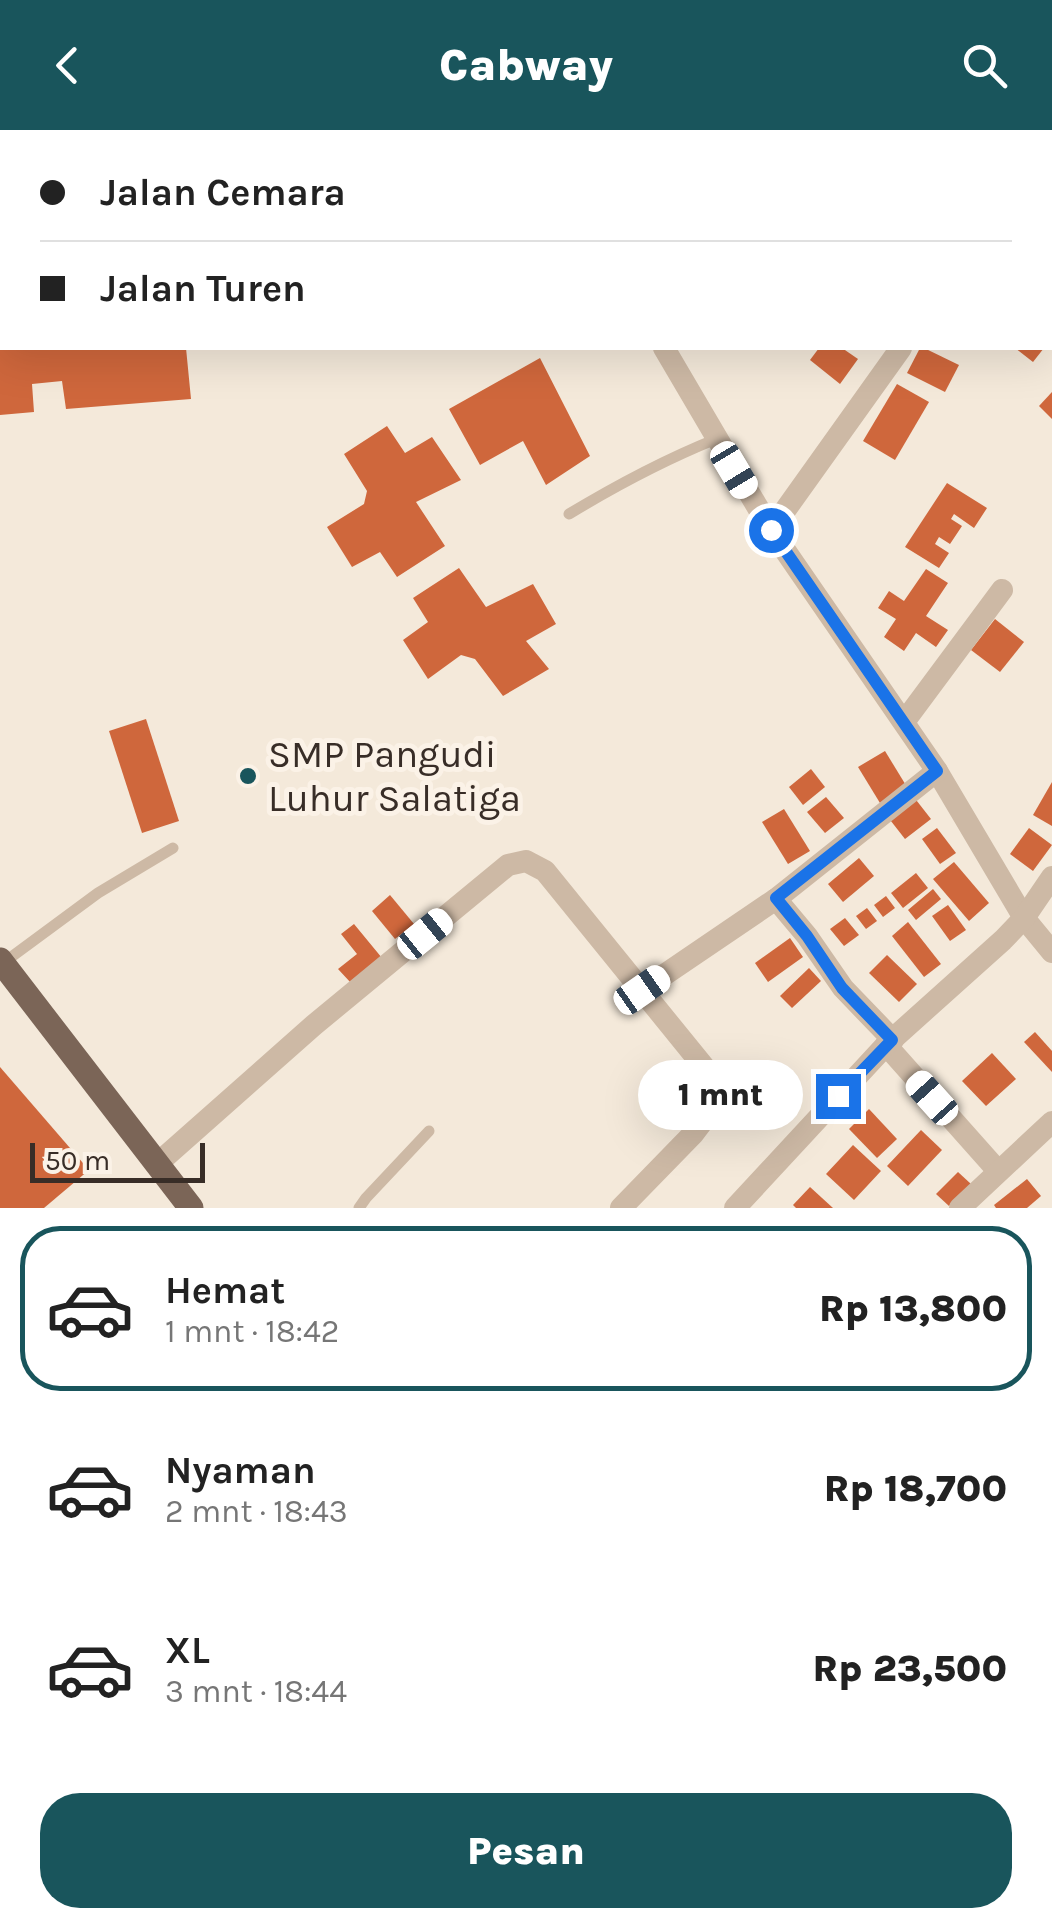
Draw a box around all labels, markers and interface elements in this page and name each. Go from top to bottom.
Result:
icon: back [40,38,95,93]
icon: search [957,38,1012,93]
text: Cabway [439,39,613,91]
text: Jalan Cemara [100,170,346,215]
text: Jalan Turen [100,266,306,311]
car [706,437,762,503]
route start [749,508,794,553]
place label: SMP Pangudi Luhur Salatiga [268,732,521,821]
marker: SMP Pangudi Luhur Salatiga [237,765,259,787]
car [392,903,458,965]
car [609,961,675,1019]
callout: 1 mnt [638,1061,803,1131]
car [901,1066,963,1130]
route end [816,1074,861,1119]
text: 1 mnt [678,1076,763,1113]
scale bar [30,1138,205,1182]
text: 50 m [45,1144,110,1177]
icon: car [45,1264,135,1354]
text: Hemat [165,1268,285,1313]
text: Rp 13,800 [819,1286,1007,1331]
text: 1 mnt · 18:42 [165,1313,339,1350]
icon: car [45,1444,135,1534]
text: Nyaman [165,1448,316,1493]
text: Rp 18,700 [824,1466,1007,1511]
text: 2 mnt · 18:43 [165,1493,348,1530]
icon: car [45,1624,135,1714]
text: XL [165,1628,210,1673]
text: Rp 23,500 [813,1646,1007,1691]
text: 3 mnt · 18:44 [165,1673,347,1710]
button: Pesan [40,1793,1012,1908]

